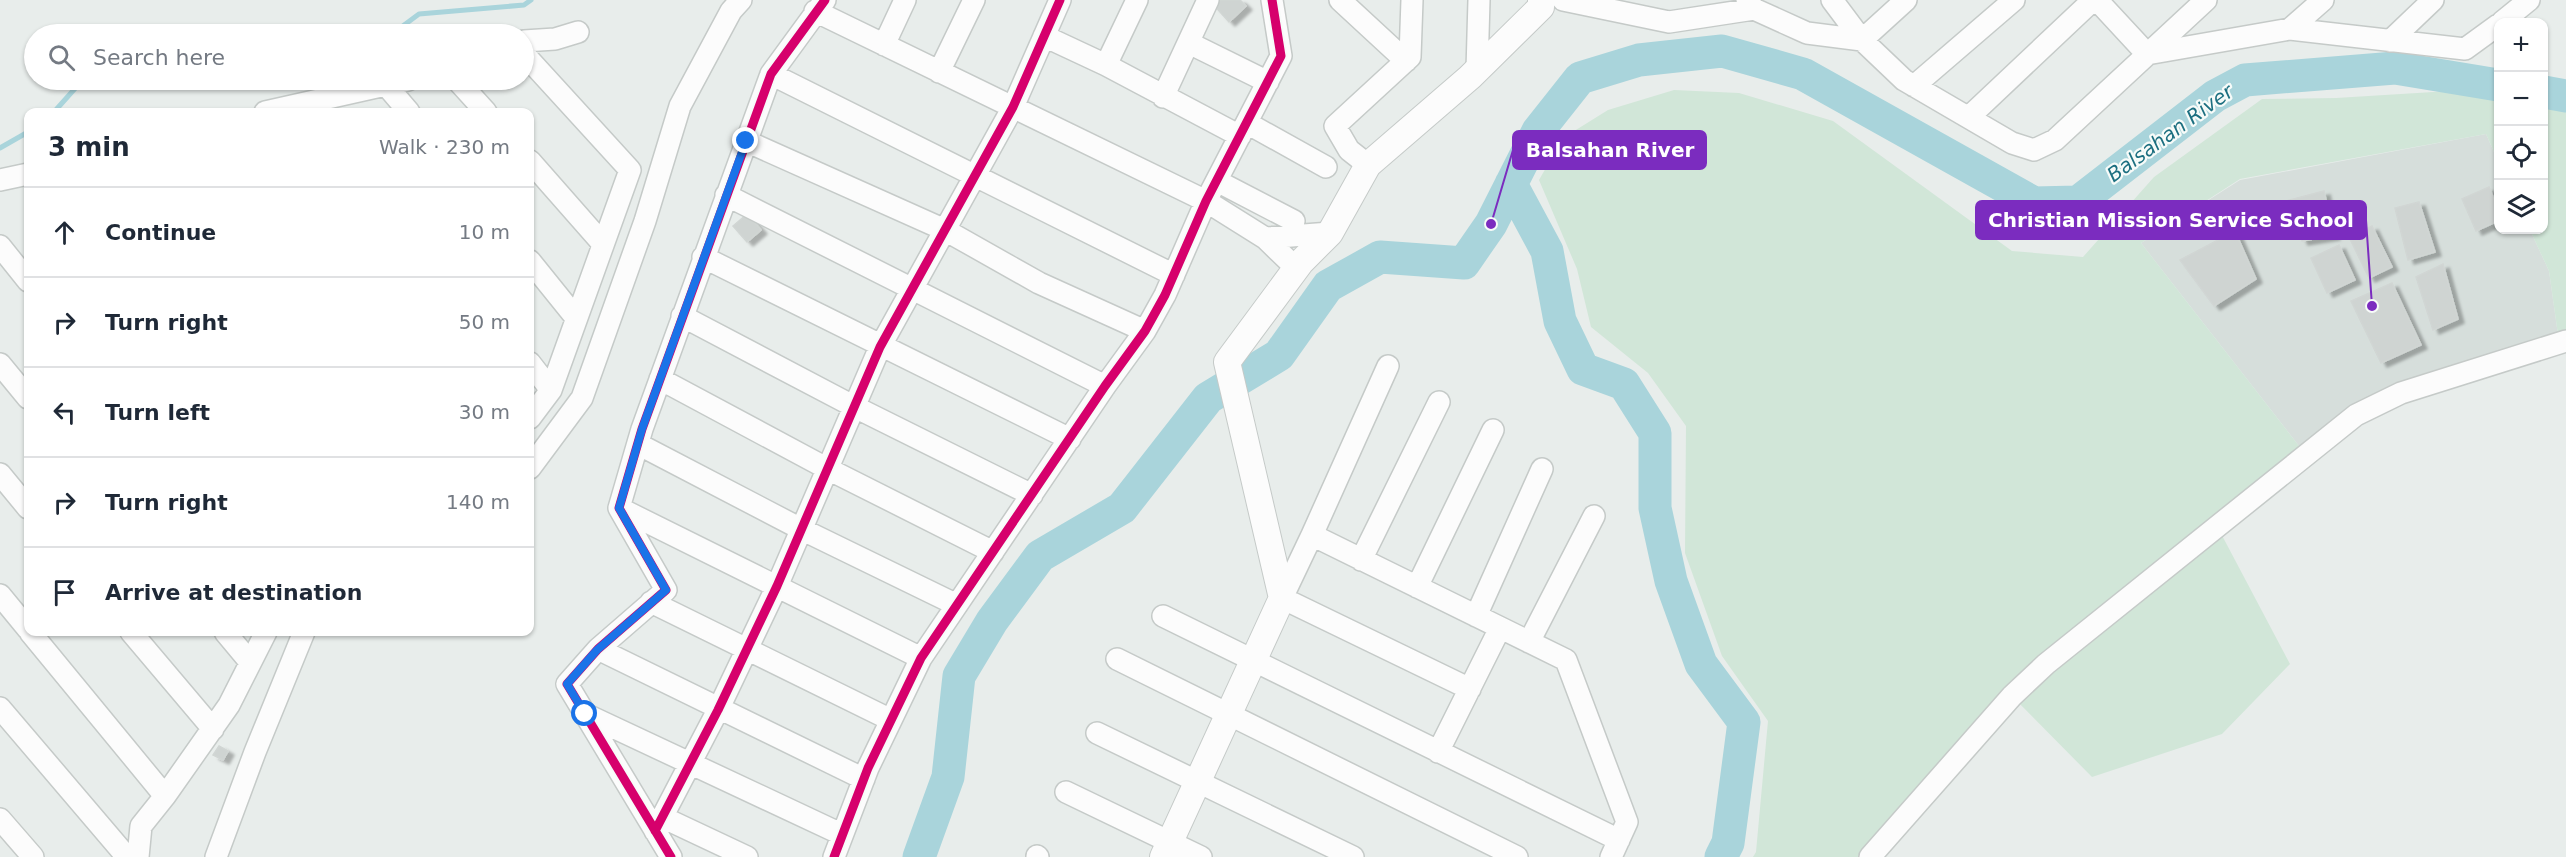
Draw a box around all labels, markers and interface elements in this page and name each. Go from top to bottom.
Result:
map controls [2494,18,2548,234]
button: + [2494,18,2548,72]
search box [24,24,534,90]
icon: search [45,41,78,74]
text: Search here [93,45,225,70]
button: − [2494,72,2548,126]
water label: Balsahan River [2102,78,2239,187]
button: locate [2494,126,2548,180]
route end [732,127,758,153]
callout: Balsahan River [1513,131,1706,169]
text: 3 min [48,132,130,162]
text: Walk · 230 m [379,135,510,159]
text: Balsahan River [1526,138,1694,162]
button: layers [2494,180,2548,234]
callout: Christian Mission Service School [1976,201,2366,239]
text: Christian Mission Service School [1988,208,2354,232]
icon: ahead [48,216,81,249]
text: Continue [105,220,216,245]
text: 10 m [459,220,510,244]
icon: right [48,306,81,339]
text: Turn right [105,310,228,335]
text: 50 m [459,310,510,334]
icon: left [48,396,81,429]
text: Turn left [105,400,210,425]
text: 30 m [459,400,510,424]
icon: right [48,486,81,519]
text: Turn right [105,490,228,515]
text: 140 m [446,490,510,514]
icon: arrive [48,576,81,609]
text: Arrive at destination [105,580,362,605]
route start [571,700,597,726]

